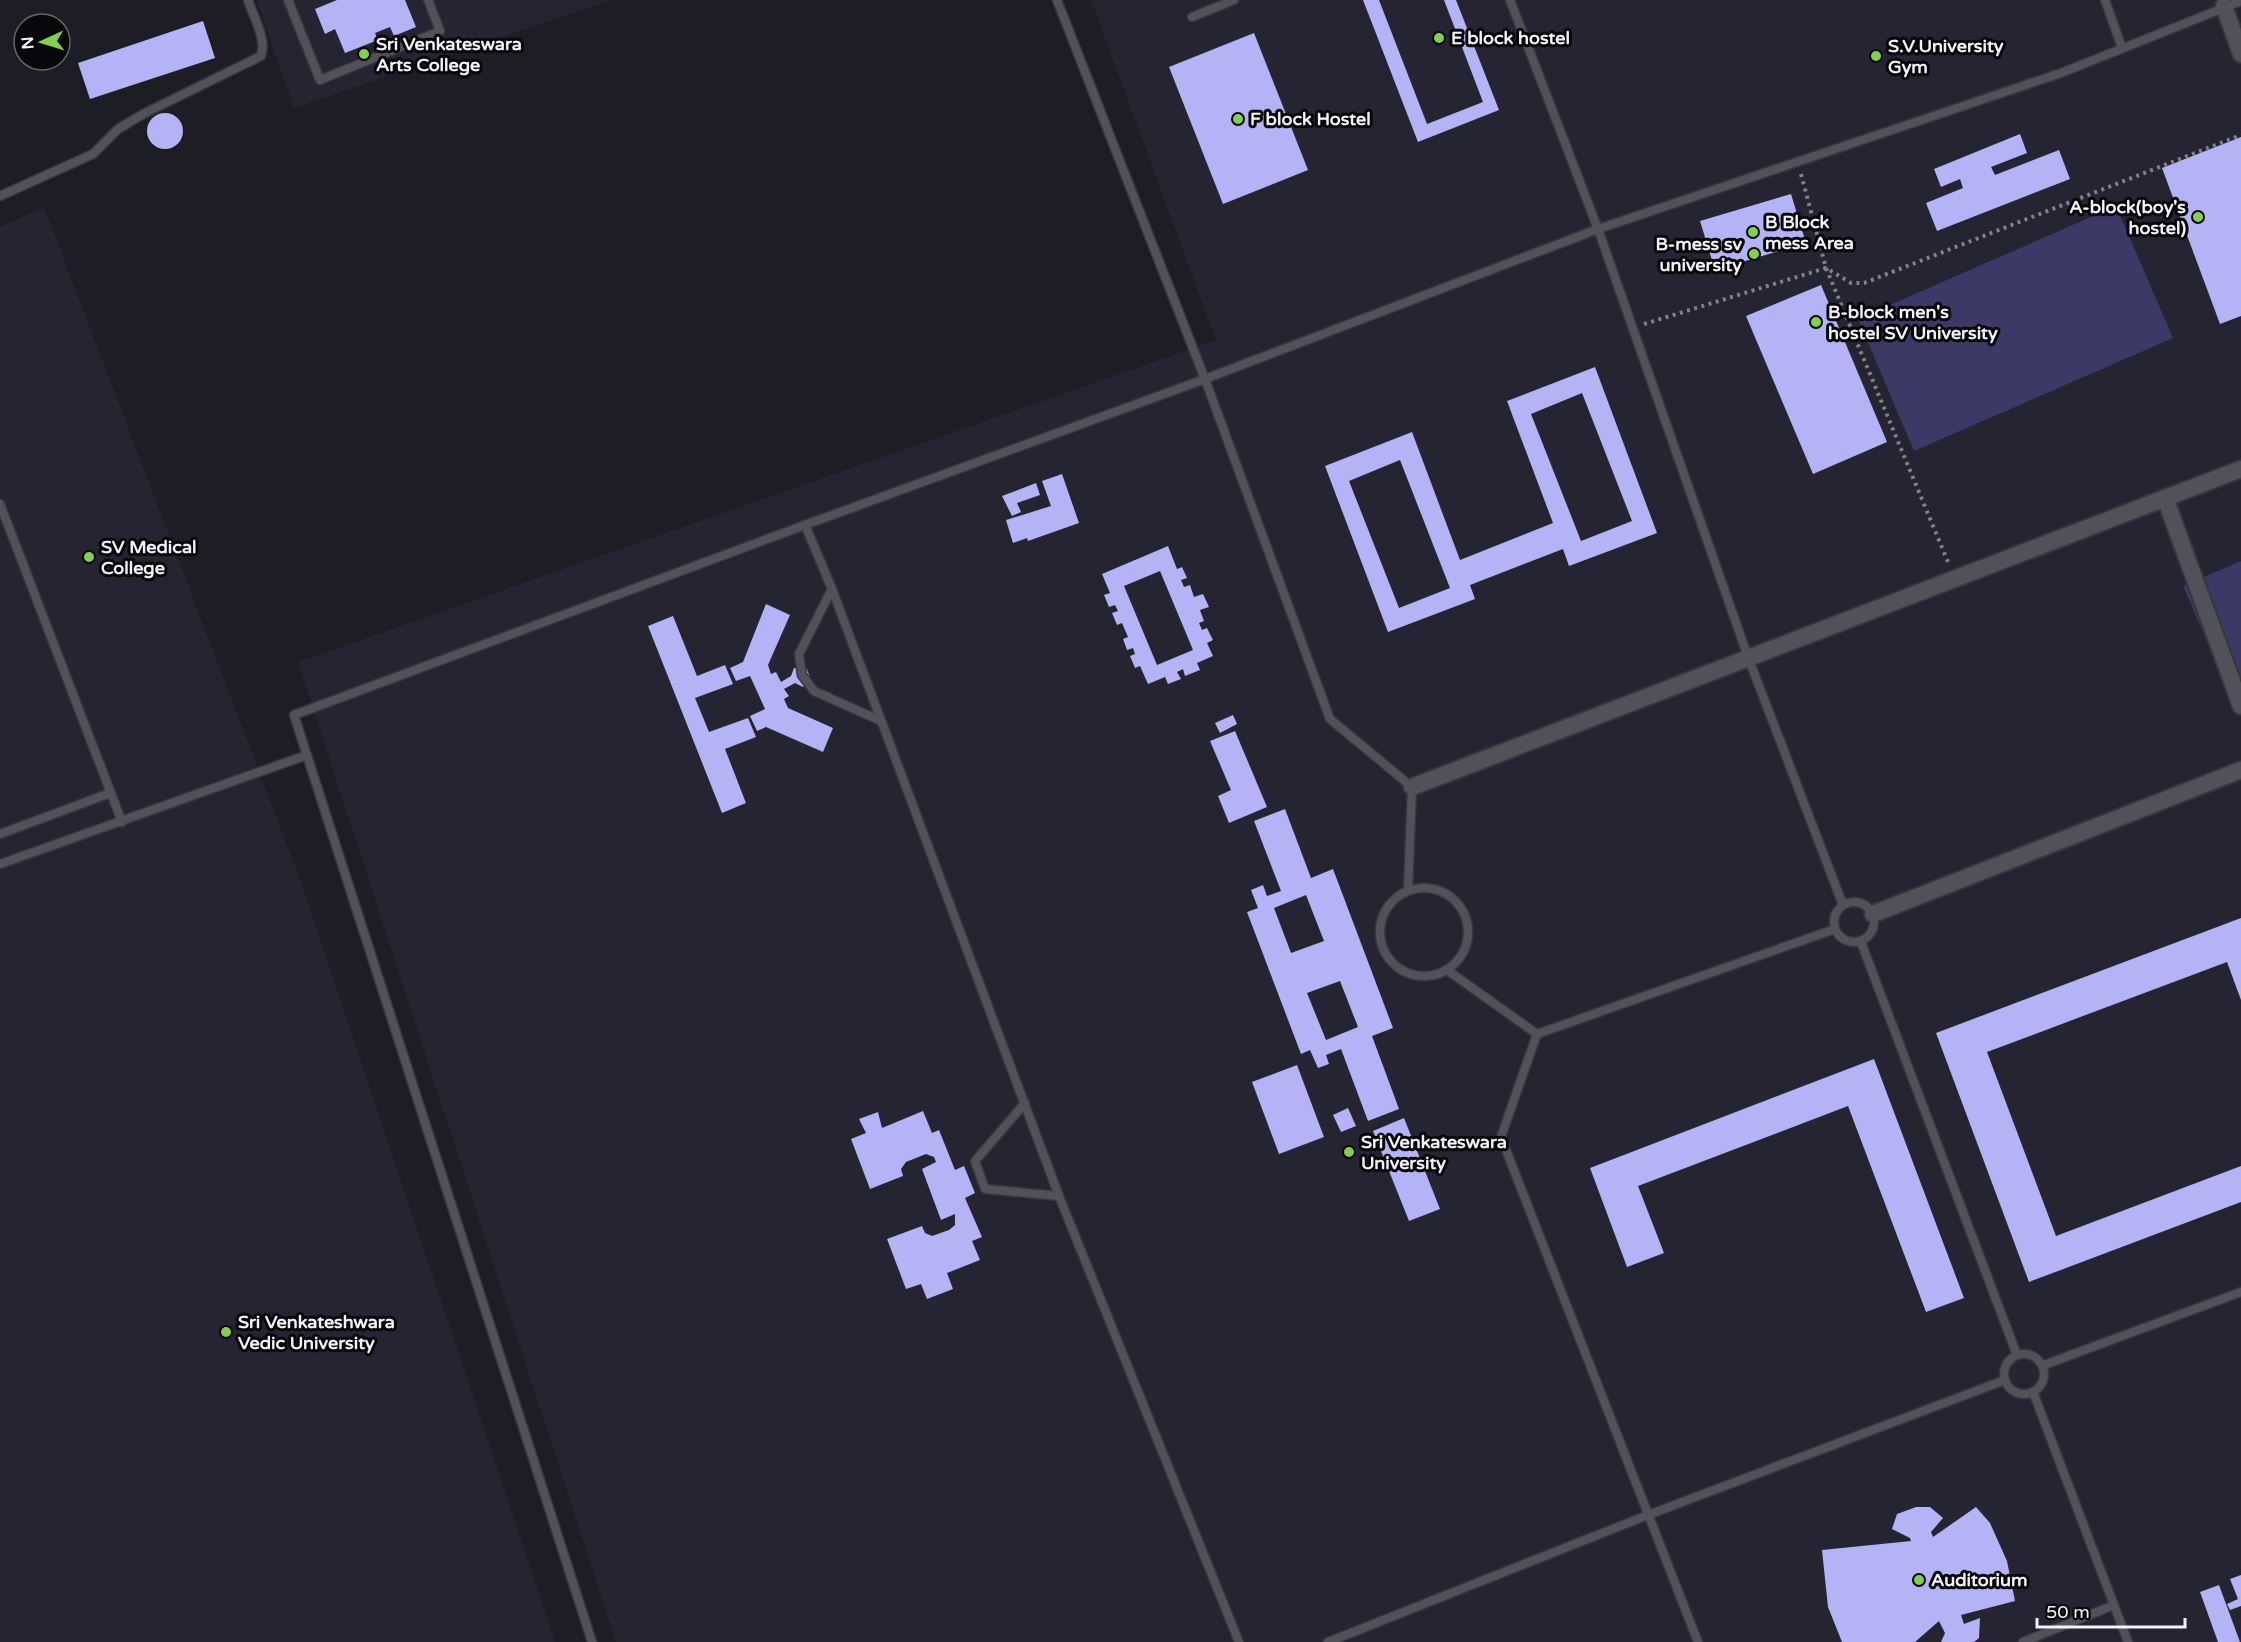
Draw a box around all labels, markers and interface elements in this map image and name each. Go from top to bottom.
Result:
north arrow [12,12,72,72]
place label: E block hostel [1451,27,1570,49]
marker: E block hostel [1432,31,1446,45]
place label: Sri Venkateswara Arts College [376,33,522,76]
place label: S.V.University Gym [1888,35,2004,78]
text: N [18,36,38,50]
marker: Sri Venkateswara Arts College [357,47,371,61]
marker: S.V.University Gym [1869,49,1883,63]
place label: F block Hostel [1250,108,1371,130]
marker: F block Hostel [1231,112,1245,126]
place label: A-block(boy's hostel) [2069,196,2186,239]
marker: A-block(boy's hostel) [2191,210,2205,224]
place label: B Block mess Area [1765,211,1854,254]
marker: B Block mess Area [1746,225,1760,239]
place label: B-mess sv university [1655,233,1742,276]
marker: B-mess sv university [1747,247,1761,261]
place label: B-block men's hostel SV University [1828,301,1998,344]
marker: B-block men's hostel SV University [1809,315,1823,329]
place label: SV Medical College [101,536,197,579]
marker: SV Medical College [82,550,96,564]
place label: Sri Venkateswara University [1361,1131,1507,1174]
marker: Sri Venkateswara University [1342,1145,1356,1159]
place label: Sri Venkateshwara Vedic University [238,1311,395,1354]
marker: Sri Venkateshwara Vedic University [219,1325,233,1339]
place label: Auditorium [1931,1569,2028,1591]
marker: Auditorium [1912,1573,1926,1587]
scale bar [2037,1591,2186,1629]
text: 50 m [2046,1601,2090,1623]

